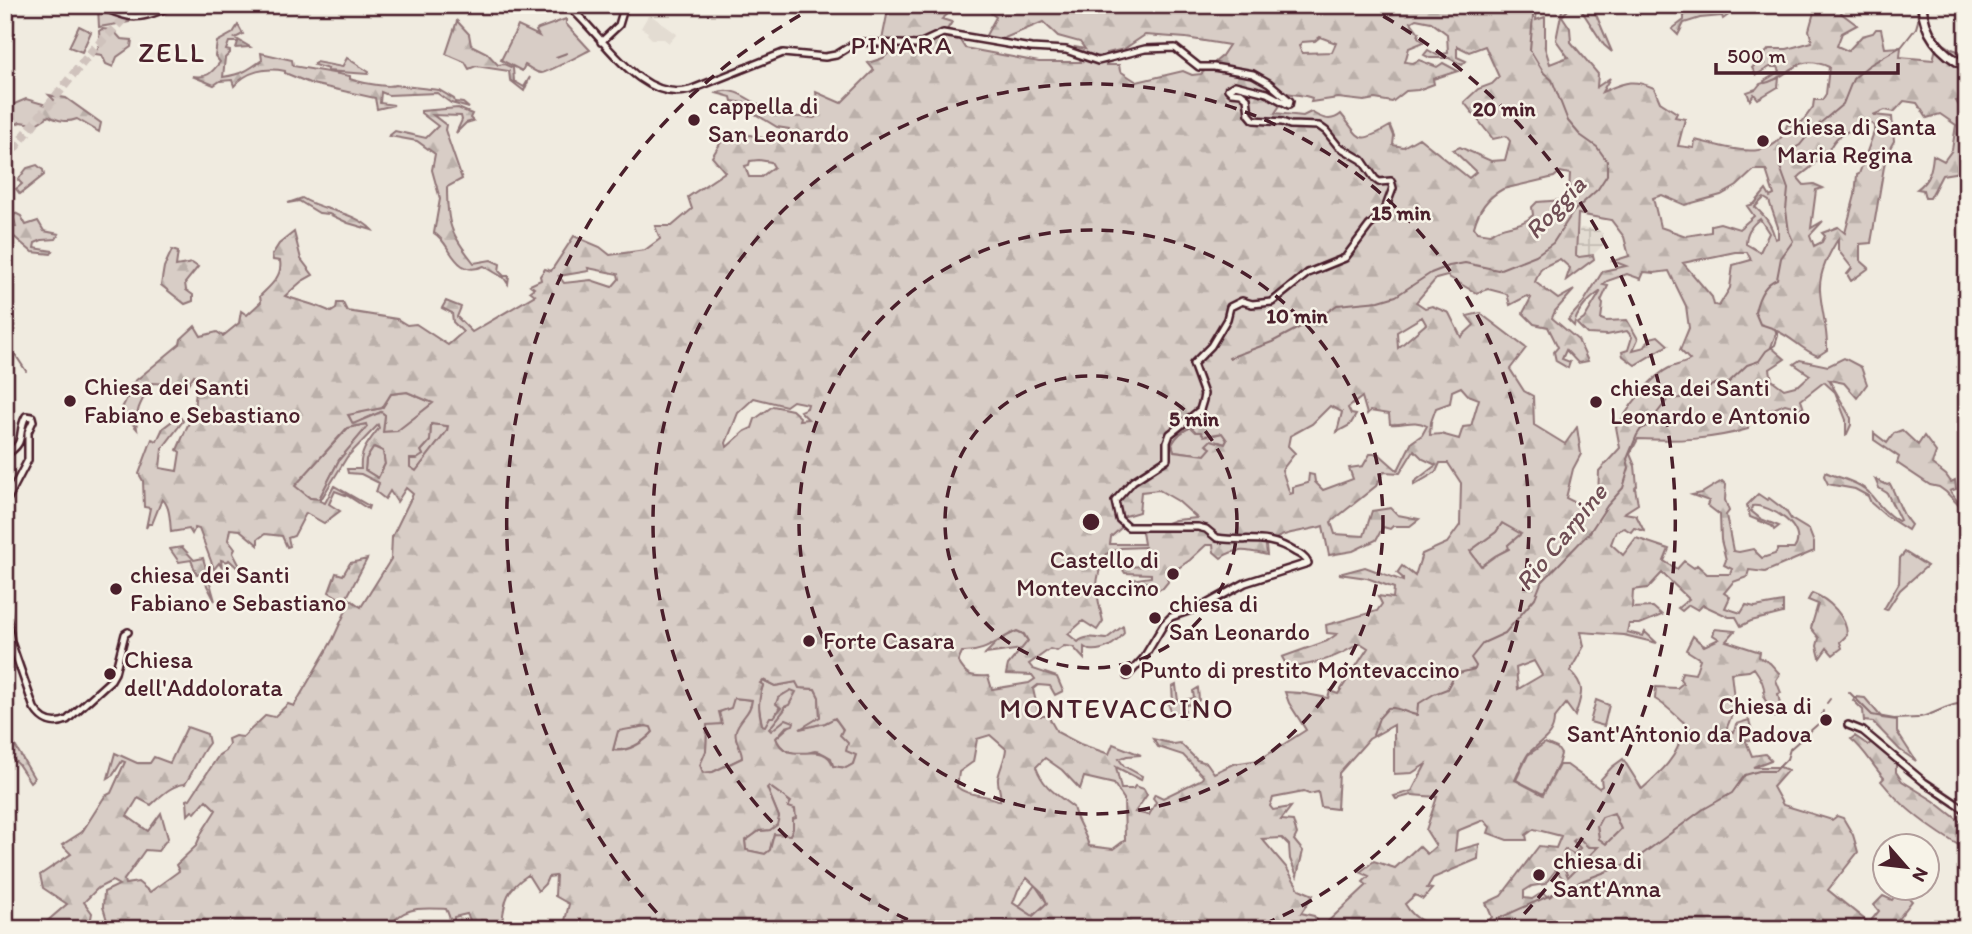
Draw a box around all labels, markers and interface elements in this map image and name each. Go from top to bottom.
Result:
district label: PINARA [850,29,954,61]
scale bar [1716,32,1898,76]
district label: ZELL [138,35,206,69]
text: 500 m [1727,43,1787,68]
place label: cappella di San Leonardo [708,91,849,148]
text: 20 min [1473,96,1536,121]
marker: cappella di San Leonardo [686,112,702,128]
place label: Chiesa di Santa Maria Regina [1777,112,1937,169]
marker: Chiesa di Santa Maria Regina [1755,133,1771,149]
water label: Roggia [1518,168,1593,246]
text: 15 min [1371,200,1432,225]
text: 10 min [1266,303,1329,328]
place label: Chiesa dei Santi Fabiano e Sebastiano [84,372,300,429]
place label: chiesa dei Santi Leonardo e Antonio [1610,373,1810,430]
marker: Chiesa dei Santi Fabiano e Sebastiano [62,393,78,409]
marker: chiesa dei Santi Leonardo e Antonio [1588,394,1604,410]
text: 5 min [1169,406,1220,431]
water label: Rio Carpine [1508,476,1615,597]
centre of rings [1079,510,1103,534]
place label: Castello di Montevaccino [1016,545,1159,602]
place label: chiesa dei Santi Fabiano e Sebastiano [130,560,346,617]
marker: Castello di Montevaccino [1165,566,1181,582]
marker: chiesa dei Santi Fabiano e Sebastiano [108,581,124,597]
place label: chiesa di San Leonardo [1169,589,1310,646]
marker: chiesa di San Leonardo [1147,610,1163,626]
place label: Forte Casara [823,626,955,655]
marker: Forte Casara [801,633,817,649]
place label: Chiesa dell'Addolorata [124,645,283,702]
place label: Punto di prestito Montevaccino [1140,655,1460,684]
marker: Punto di prestito Montevaccino [1118,662,1134,678]
marker: Chiesa dell'Addolorata [102,666,118,682]
district label: MONTEVACCINO [999,691,1235,725]
place label: Chiesa di Sant'Antonio da Padova [1567,691,1812,748]
marker: Chiesa di Sant'Antonio da Padova [1818,712,1834,728]
north arrow [1870,832,1940,902]
place label: chiesa di Sant'Anna [1553,846,1662,903]
text: N [1907,864,1934,886]
marker: chiesa di Sant'Anna [1531,867,1547,883]

